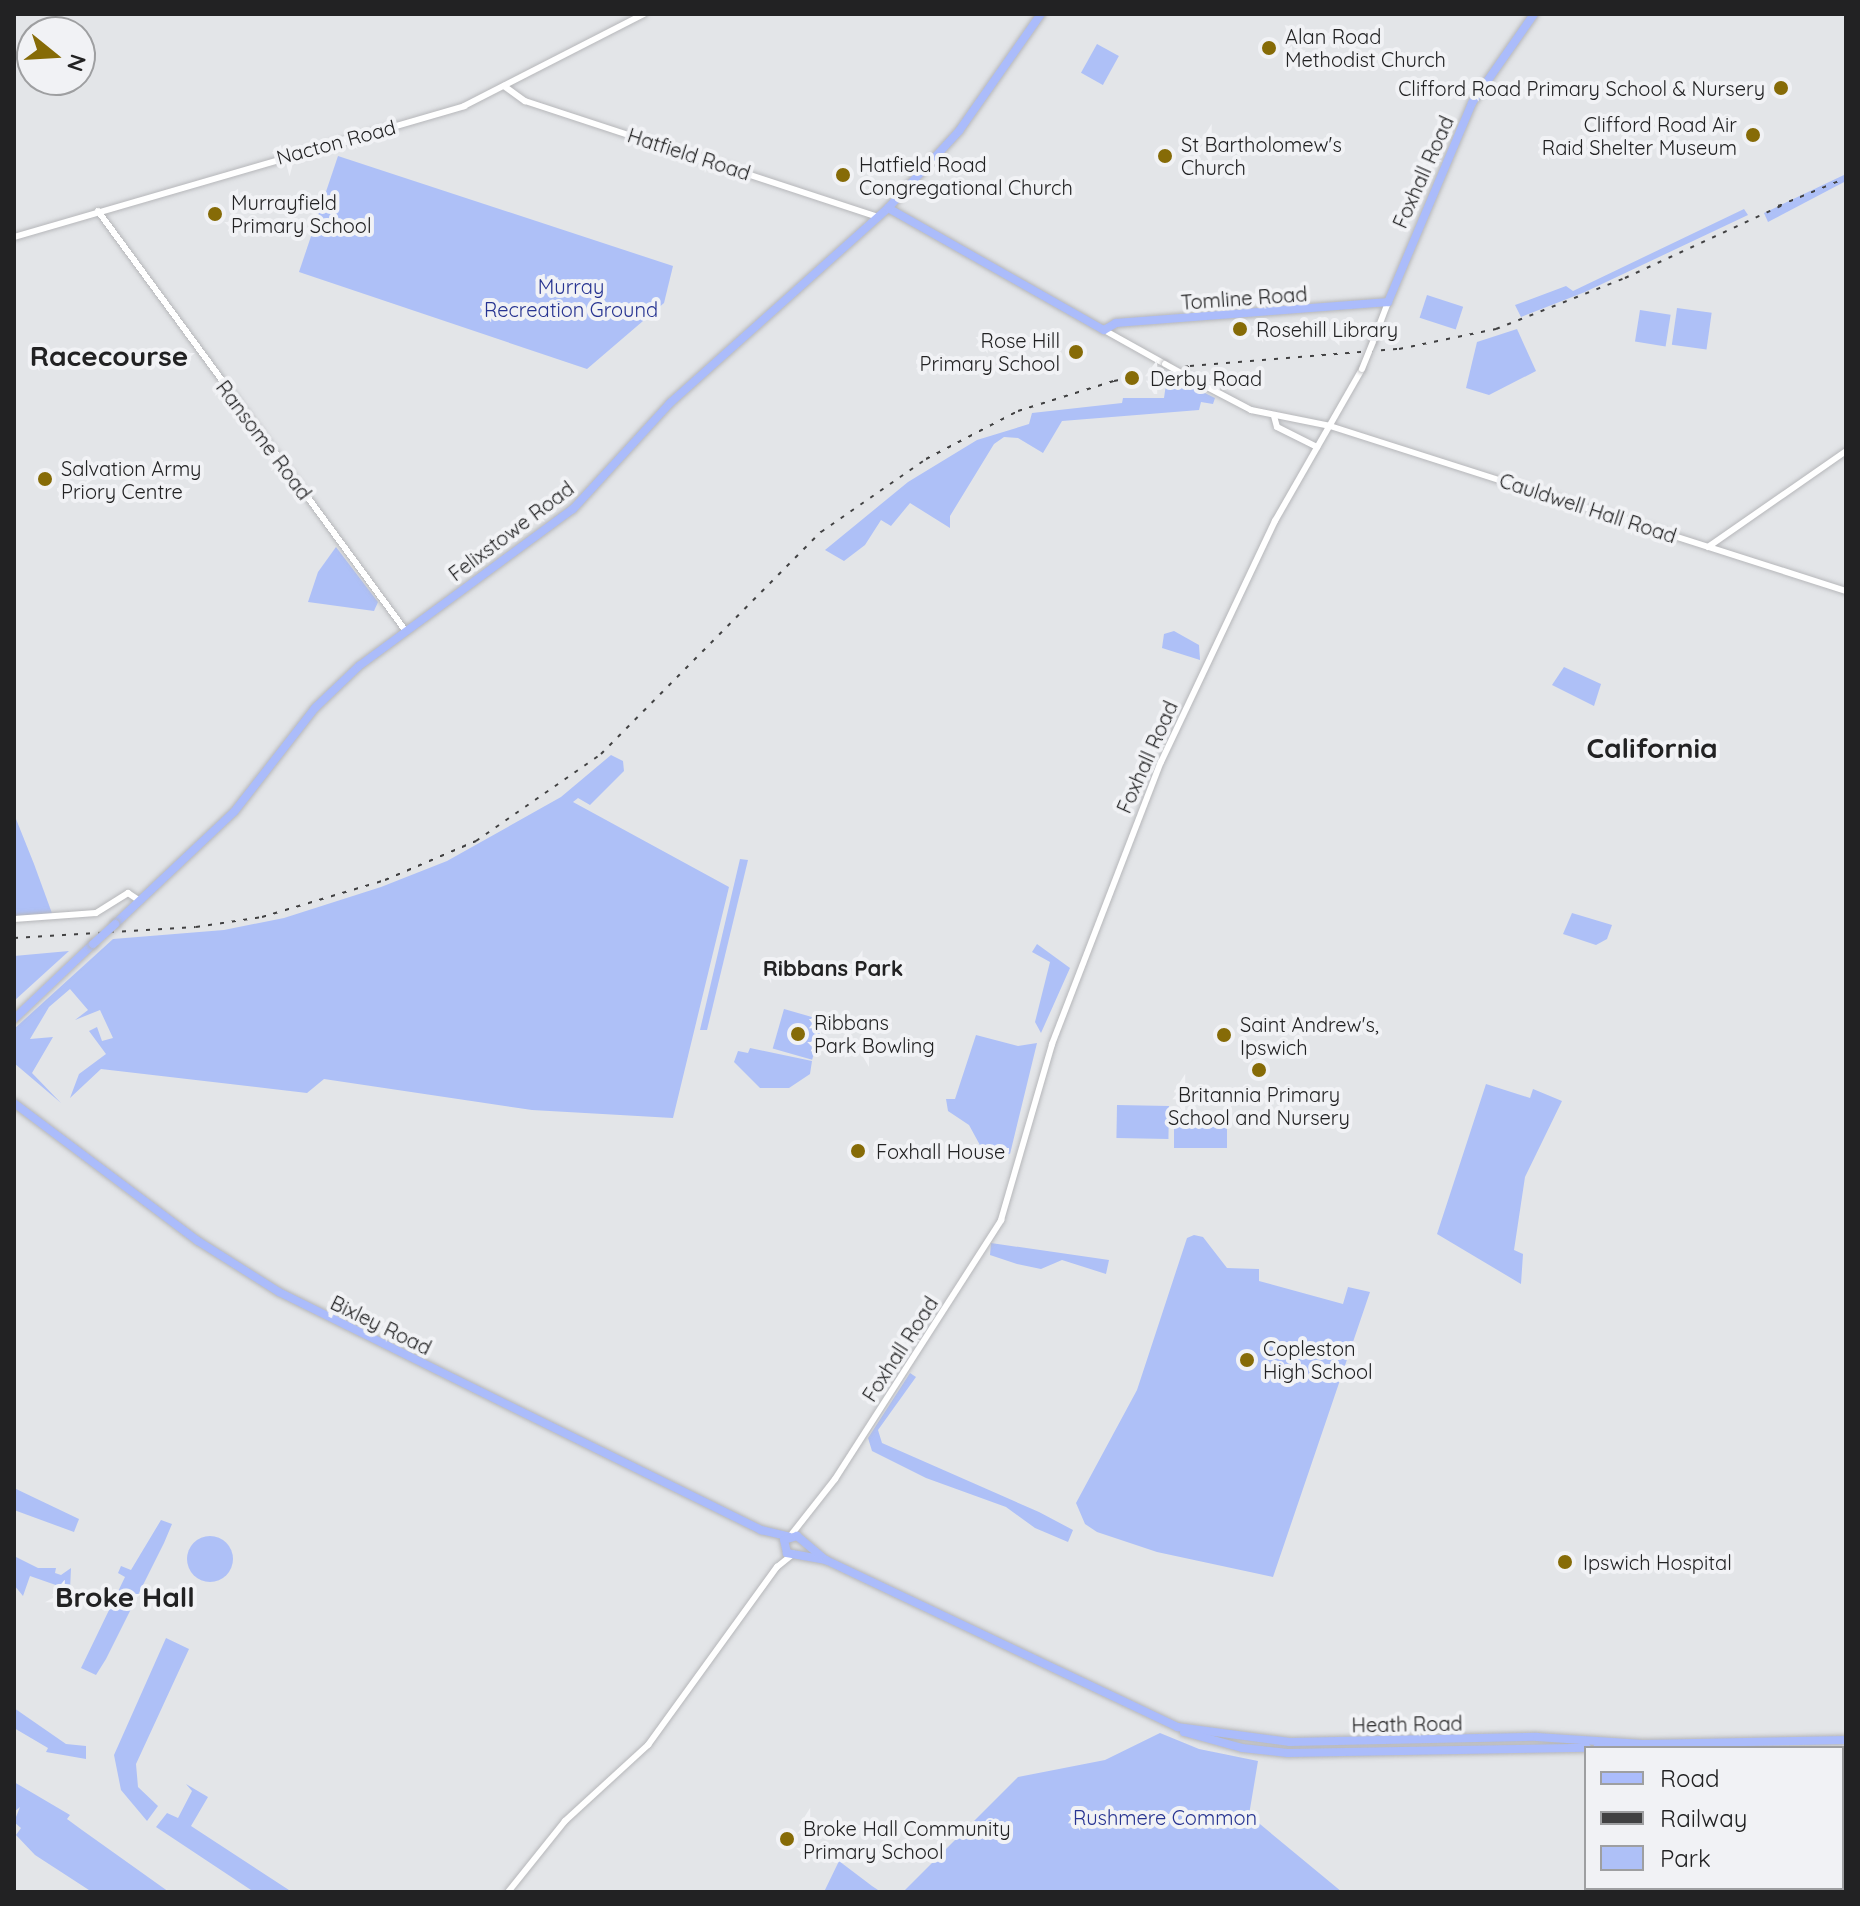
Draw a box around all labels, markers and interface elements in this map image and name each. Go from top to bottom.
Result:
north arrow [16,16,96,96]
place label: Alan Road Methodist Church [1285,24,1446,71]
marker: Alan Road Methodist Church [1260,39,1278,57]
text: N [61,51,93,75]
place label: Clifford Road Primary School & Nursery [1398,76,1765,100]
marker: Clifford Road Primary School & Nursery [1772,79,1790,97]
street label: Foxhall Road [1388,112,1458,232]
place label: Clifford Road Air Raid Shelter Museum [1542,112,1737,159]
street label: Nacton Road [274,115,398,169]
street label: Hatfield Road [625,123,753,185]
marker: Clifford Road Air Raid Shelter Museum [1744,126,1762,144]
place label: St Bartholomew's Church [1181,132,1342,179]
marker: St Bartholomew's Church [1156,147,1174,165]
place label: Hatfield Road Congregational Church [859,152,1073,199]
marker: Hatfield Road Congregational Church [834,166,852,184]
place label: Murrayfield Primary School [231,190,371,237]
marker: Murrayfield Primary School [206,205,224,223]
park label: Murray Recreation Ground [484,275,658,322]
street label: Tomline Road [1180,282,1308,314]
place label: Rosehill Library [1256,317,1398,341]
marker: Rosehill Library [1231,320,1249,338]
place label: Rose Hill Primary School [920,328,1060,375]
district label: Racecourse [30,339,188,373]
marker: Rose Hill Primary School [1067,343,1085,361]
place label: Derby Road [1150,366,1262,390]
marker: Derby Road [1121,367,1143,389]
street label: Ransome Road [211,376,317,504]
place label: Salvation Army Priory Centre [61,456,201,503]
street label: Cauldwell Hall Road [1496,468,1680,548]
marker: Salvation Army Priory Centre [36,470,54,488]
street label: Felixstowe Road [444,476,578,586]
street label: Foxhall Road [1112,697,1182,817]
district label: California [1586,731,1718,765]
district label: Ribbans Park [763,956,903,982]
place label: Ribbans Park Bowling [814,1010,935,1057]
place label: Saint Andrew's, Ipswich [1240,1012,1379,1059]
marker: Ribbans Park Bowling [789,1025,807,1043]
marker: Saint Andrew's, Ipswich [1215,1026,1233,1044]
marker: Britannia Primary School and Nursery [1250,1061,1268,1079]
place label: Britannia Primary School and Nursery [1168,1082,1350,1129]
place label: Foxhall House [876,1139,1005,1163]
marker: Foxhall House [847,1140,869,1162]
street label: Bixley Road [327,1290,435,1360]
street label: Foxhall Road [857,1292,943,1406]
place label: Copleston High School [1263,1336,1373,1383]
marker: Copleston High School [1238,1351,1256,1369]
place label: Ipswich Hospital [1583,1550,1732,1574]
marker: Ipswich Hospital [1554,1551,1576,1573]
district label: Broke Hall [55,1580,195,1614]
street label: Heath Road [1351,1711,1463,1737]
legend [1584,1746,1844,1890]
text: Road [1660,1763,1720,1793]
text: Railway [1660,1803,1747,1833]
park label: Rushmere Common [1073,1805,1257,1829]
place label: Broke Hall Community Primary School [803,1816,1011,1863]
marker: Broke Hall Community Primary School [778,1830,796,1848]
text: Park [1660,1843,1711,1873]

